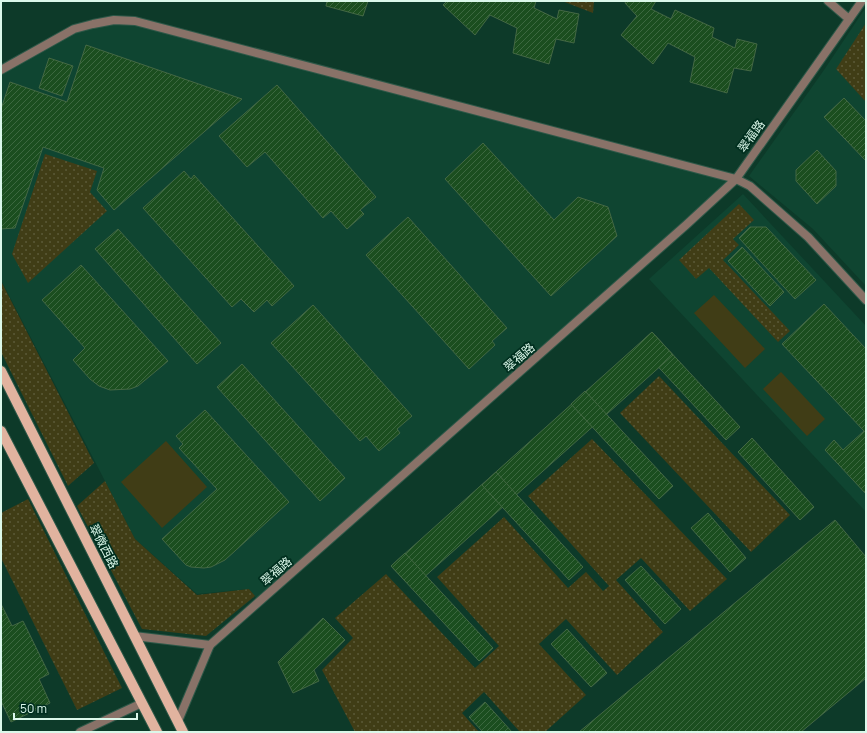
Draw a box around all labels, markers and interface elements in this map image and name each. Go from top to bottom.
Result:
street label: 翠福路 [734,116,768,156]
street label: 翠福路 [500,339,538,375]
street label: 翠微西路 [86,521,122,571]
street label: 翠福路 [257,553,295,589]
scale bar [14,695,137,721]
text: 50 m [20,700,47,717]

